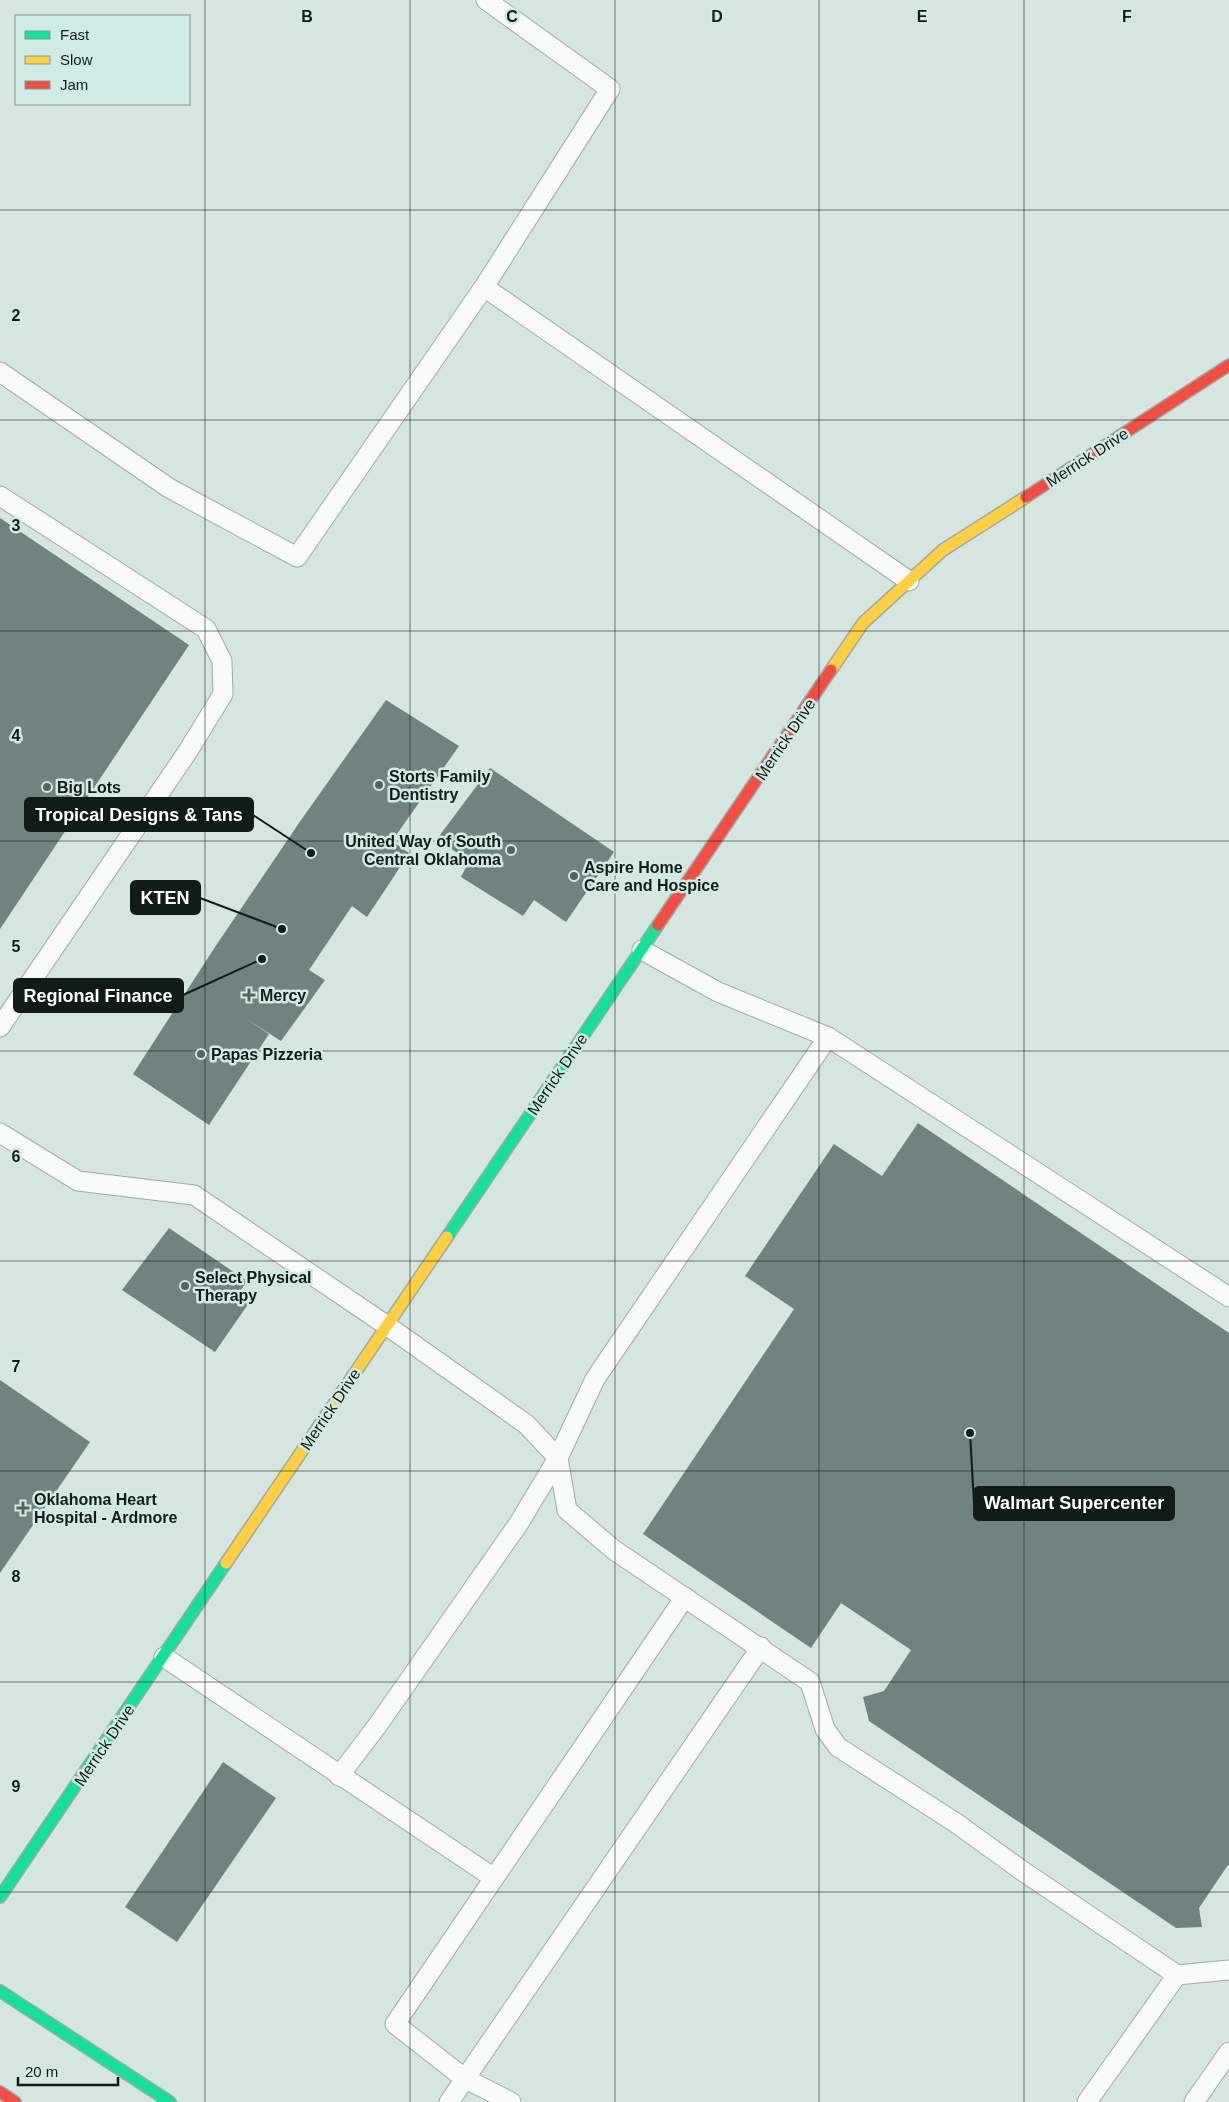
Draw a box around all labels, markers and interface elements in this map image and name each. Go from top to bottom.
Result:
text: B [301,8,313,25]
text: C [506,8,518,25]
text: D [711,8,723,25]
text: E [917,8,928,25]
text: F [1122,8,1132,25]
legend [15,15,190,105]
text: Fast [60,26,90,43]
text: Slow [60,51,93,68]
text: Jam [60,76,88,93]
text: 2 [12,307,21,324]
street label: Merrick Drive [1043,425,1131,490]
text: 3 [12,517,21,534]
street label: Merrick Drive [752,695,819,783]
text: 4 [12,727,21,744]
place label: Storts Family Dentistry [389,768,490,803]
place label: Big Lots [57,779,121,796]
marker: Storts Family Dentistry [373,779,385,791]
marker: Big Lots [41,781,53,793]
callout: Tropical Designs & Tans [25,798,253,831]
text: Tropical Designs & Tans [35,805,243,825]
place label: United Way of South Central Oklahoma [345,833,501,868]
marker: United Way of South Central Oklahoma [505,844,517,856]
place label: Aspire Home Care and Hospice [584,859,719,894]
marker: Aspire Home Care and Hospice [568,870,580,882]
callout: KTEN [131,881,200,914]
text: KTEN [141,888,190,908]
text: 5 [12,938,21,955]
callout: Regional Finance [14,979,183,1012]
text: Regional Finance [23,986,173,1006]
place label: Mercy [260,987,306,1004]
marker: Mercy [242,988,256,1002]
street label: Merrick Drive [524,1030,591,1118]
place label: Papas Pizzeria [211,1046,322,1063]
marker: Papas Pizzeria [195,1048,207,1060]
text: 6 [12,1148,21,1165]
place label: Select Physical Therapy [195,1269,312,1304]
marker: Select Physical Therapy [179,1280,191,1292]
text: 7 [12,1358,21,1375]
street label: Merrick Drive [297,1365,364,1453]
callout: Walmart Supercenter [974,1487,1174,1520]
place label: Oklahoma Heart Hospital - Ardmore [34,1491,178,1526]
text: Walmart Supercenter [984,1493,1164,1513]
marker: Oklahoma Heart Hospital - Ardmore [16,1501,30,1515]
text: 8 [12,1568,21,1585]
street label: Merrick Drive [71,1701,138,1789]
text: 9 [12,1778,21,1795]
scale bar [18,2054,118,2086]
text: 20 m [25,2063,58,2080]

